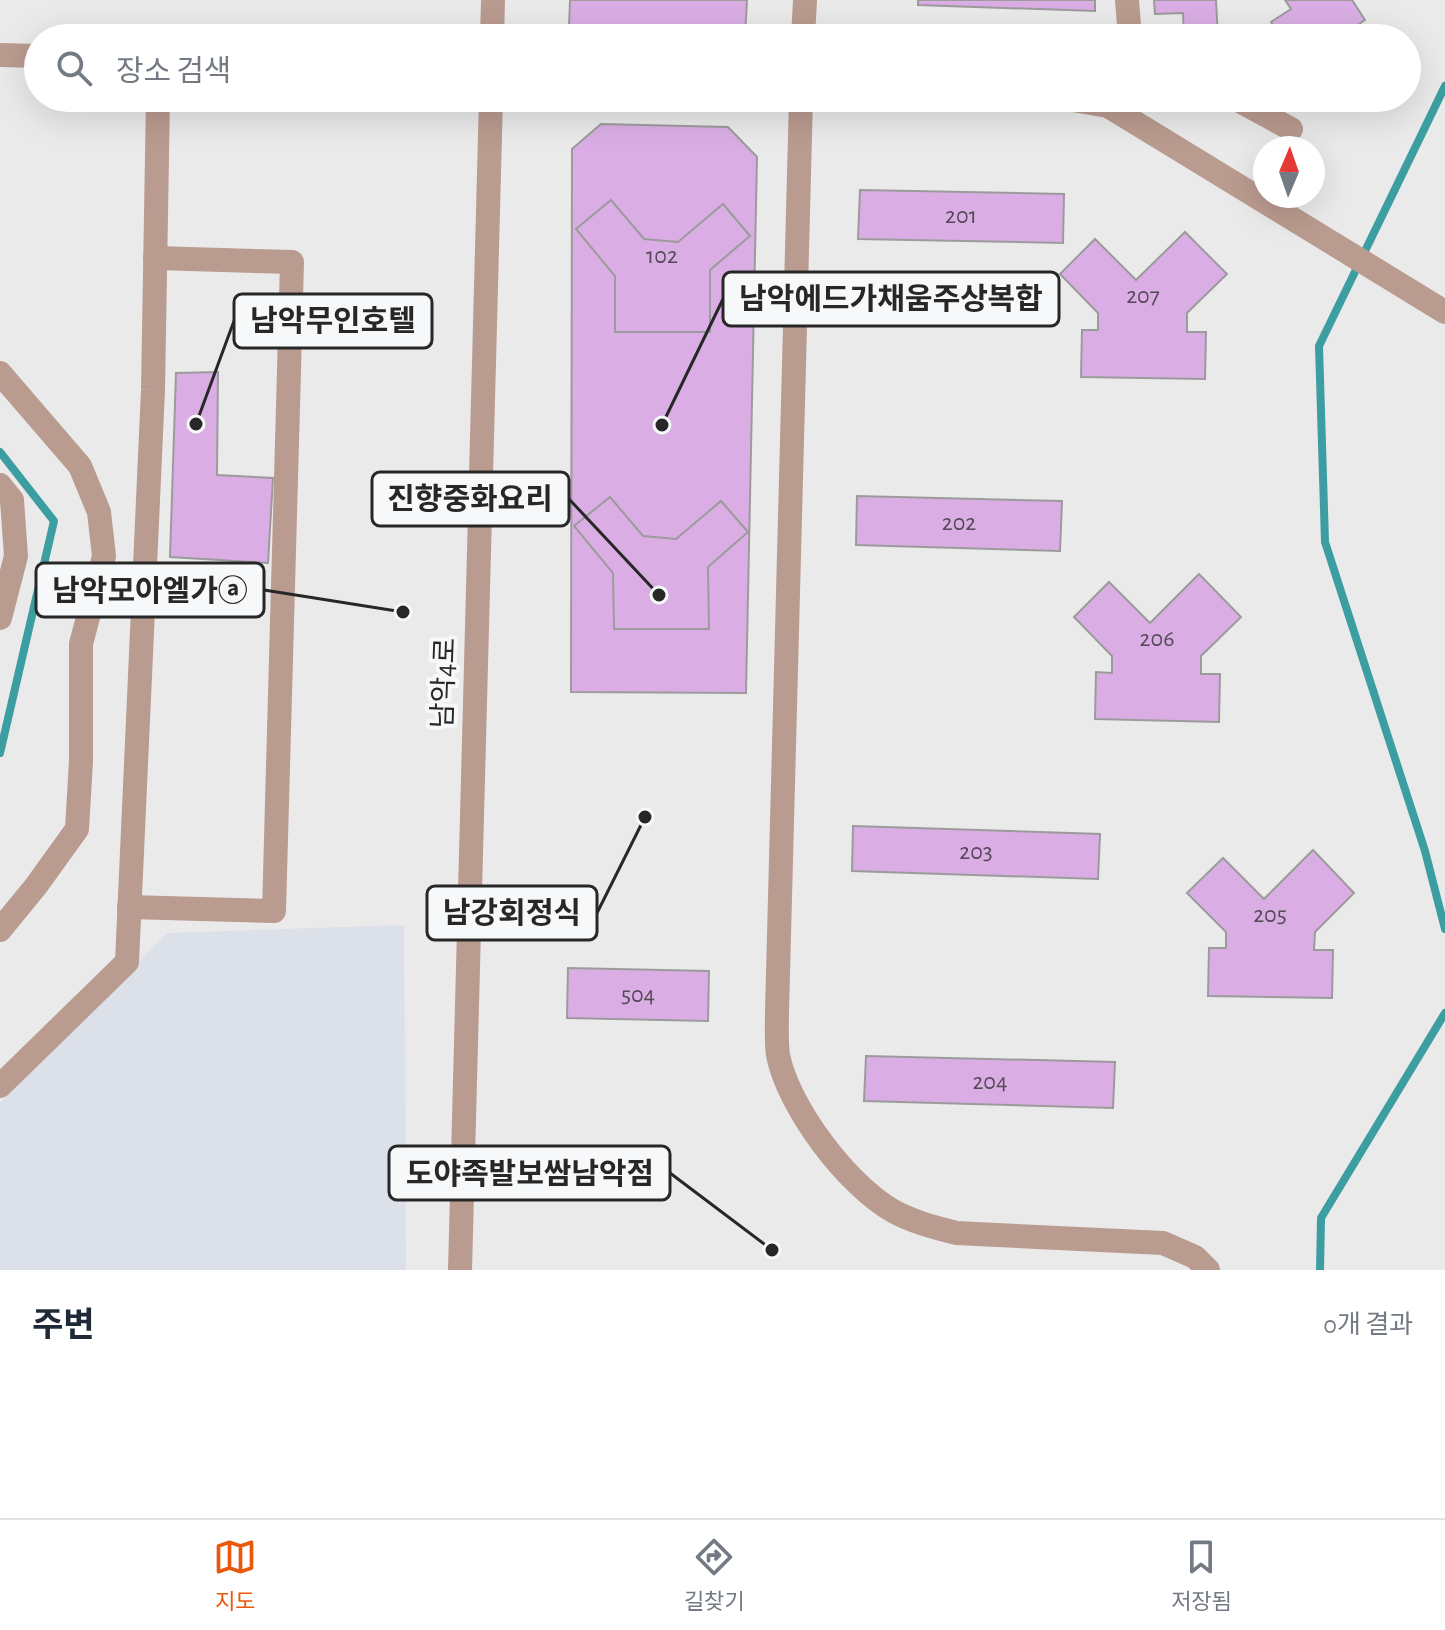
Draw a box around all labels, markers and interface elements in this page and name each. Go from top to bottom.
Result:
search box [24,24,1421,112]
icon: search [52,46,96,90]
text: 장소 검색 [116,57,231,87]
north arrow [1253,136,1325,208]
house number: 201 [945,204,977,228]
house number: 102 [646,244,678,268]
callout: 남악에드가채움주상복합 [723,272,1059,326]
text: 남악에드가채움주상복합 [739,283,1043,315]
house number: 207 [1126,284,1160,308]
callout: 남악무인호텔 [234,294,432,348]
text: 남악무인호텔 [250,305,416,337]
callout: 진향중화요리 [372,472,569,526]
text: 진향중화요리 [387,483,553,515]
house number: 202 [942,511,976,535]
callout: 남악모아엘가ⓐ [36,563,264,617]
text: 남악모아엘가ⓐ [52,575,248,607]
house number: 206 [1140,627,1174,651]
street label: 남악4로 [427,637,461,729]
house number: 203 [959,840,993,864]
callout: 남강회정식 [427,886,597,940]
text: 남강회정식 [443,897,581,929]
house number: 205 [1253,903,1287,927]
house number: 504 [621,983,655,1007]
house number: 204 [972,1070,1008,1094]
callout: 도야족발보쌈남악점 [389,1146,670,1200]
text: 도야족발보쌈남악점 [406,1158,654,1190]
text: 주변 [32,1309,95,1343]
text: 0개 결과 [1323,1312,1413,1338]
tab: 지도 [213,1535,257,1615]
tab: 길찾기 [684,1535,744,1615]
tab: 저장됨 [1171,1535,1232,1615]

